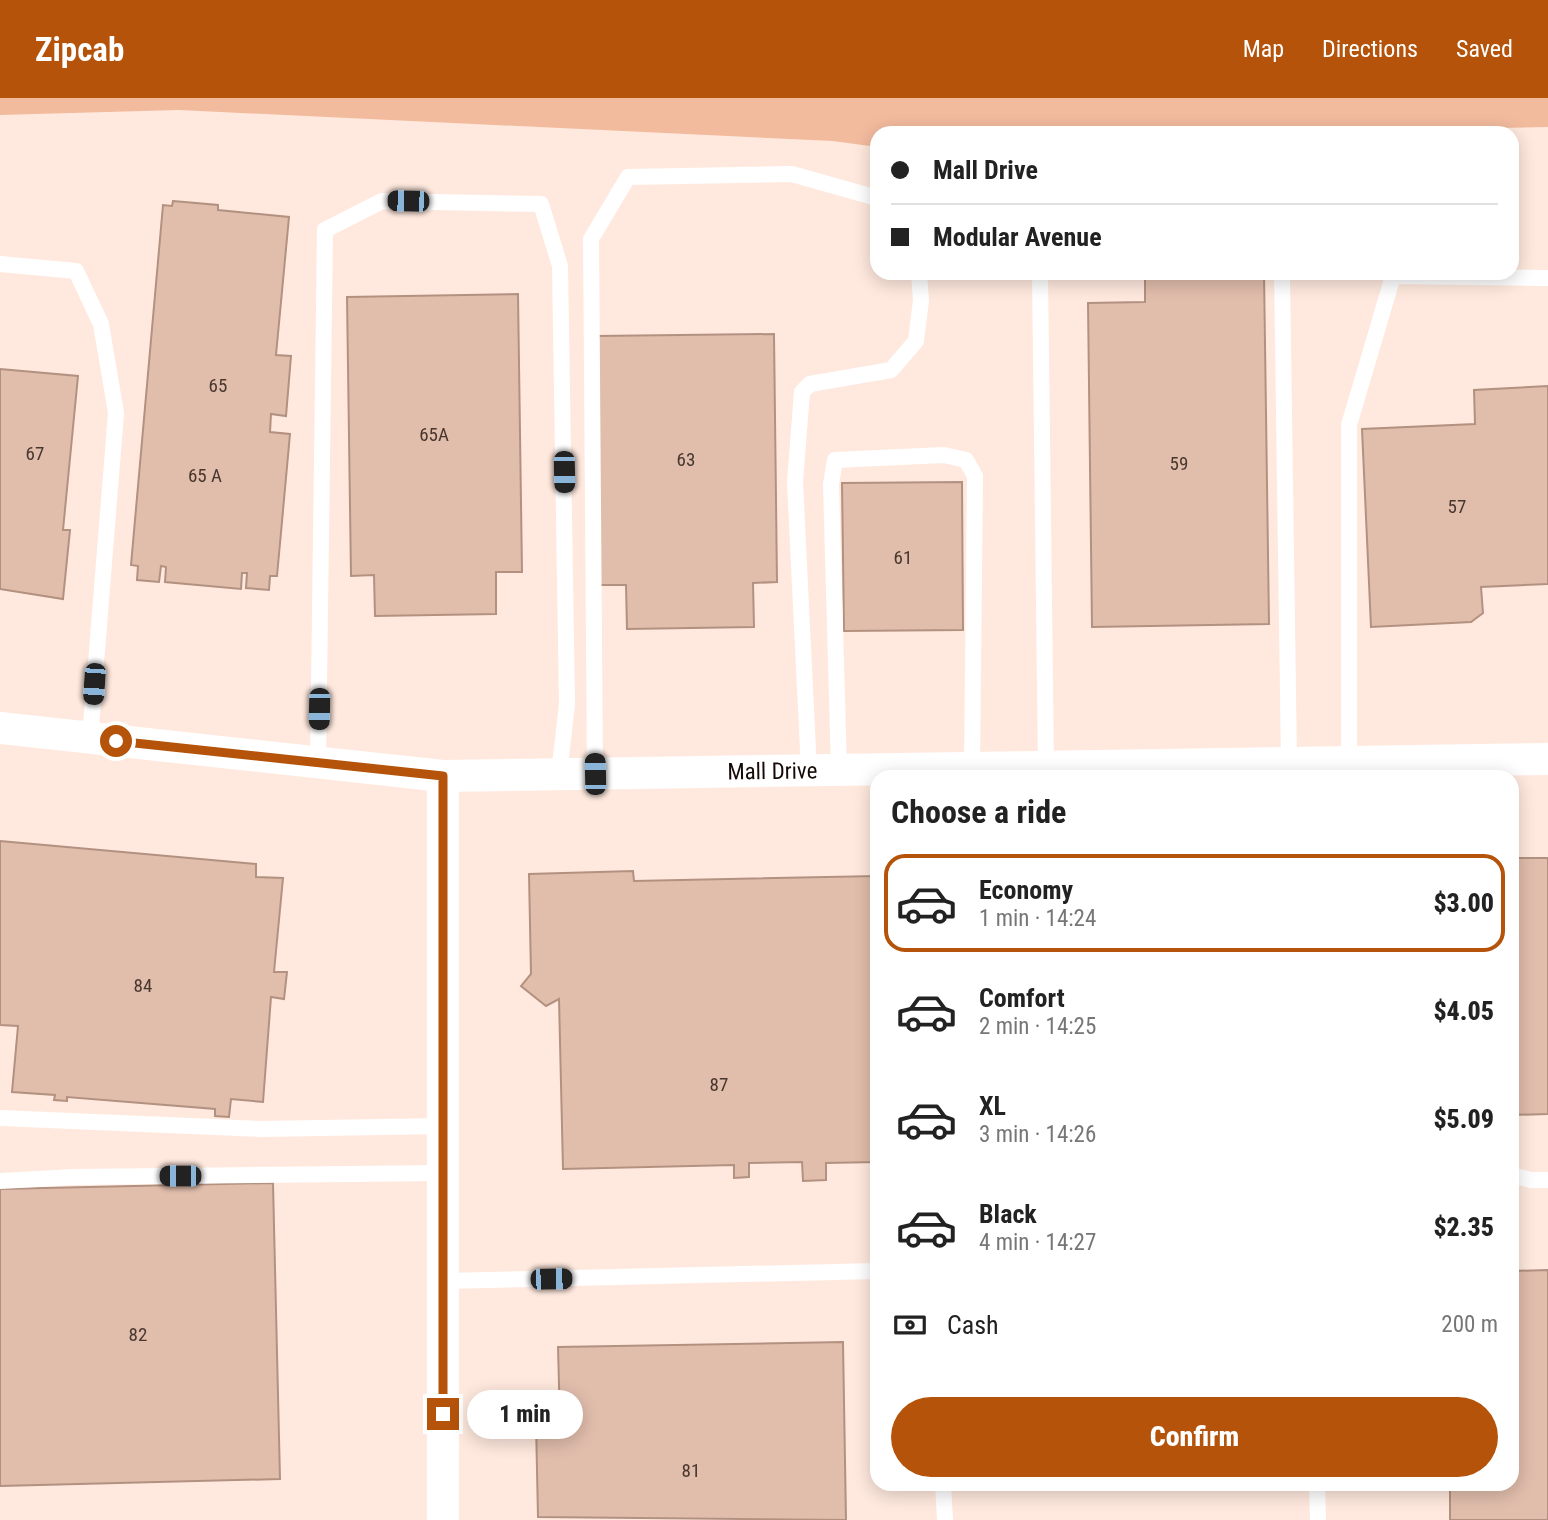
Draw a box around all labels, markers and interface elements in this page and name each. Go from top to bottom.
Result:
text: Zipcab [35,30,124,69]
text: Map [1243,35,1284,63]
text: Directions [1322,35,1418,63]
text: Saved [1456,35,1513,63]
text: Mall Drive [933,155,1038,185]
car [387,190,430,212]
text: Modular Avenue [933,222,1102,252]
house number: 65 [209,374,227,397]
house number: 65A [419,423,449,446]
house number: 67 [26,442,44,465]
house number: 63 [677,448,695,471]
car [554,451,575,493]
house number: 59 [1170,452,1188,475]
house number: 65 A [188,464,222,487]
house number: 57 [1448,495,1466,518]
house number: 61 [894,546,912,569]
car [83,662,106,706]
car [309,688,330,730]
route start [100,725,132,757]
car [585,753,606,795]
street label: Mall Drive [727,757,818,786]
text: Choose a ride [891,793,1066,831]
icon: car [895,872,958,935]
text: Economy [979,875,1073,905]
text: $3.00 [1433,888,1494,918]
text: 1 min · 14:24 [979,905,1096,932]
house number: 84 [134,974,152,997]
icon: car [895,980,958,1043]
text: Comfort [979,983,1065,1013]
text: $4.05 [1433,996,1494,1026]
text: 2 min · 14:25 [979,1013,1096,1040]
house number: 87 [710,1073,728,1096]
icon: car [895,1088,958,1151]
text: XL [979,1091,1006,1121]
text: $5.09 [1433,1104,1494,1134]
text: 3 min · 14:26 [979,1121,1096,1148]
car [160,1166,202,1187]
icon: car [895,1196,958,1259]
text: Black [979,1199,1037,1229]
text: $2.35 [1433,1212,1494,1242]
text: 4 min · 14:27 [979,1229,1096,1256]
car [530,1268,573,1290]
icon: cash [891,1306,929,1344]
text: Cash [947,1310,999,1340]
text: 200 m [1441,1311,1498,1338]
house number: 82 [129,1323,147,1346]
callout: 1 min [467,1390,583,1438]
button: Confirm [891,1397,1498,1477]
route end [427,1398,459,1430]
text: 1 min [499,1401,551,1428]
house number: 81 [682,1459,700,1482]

